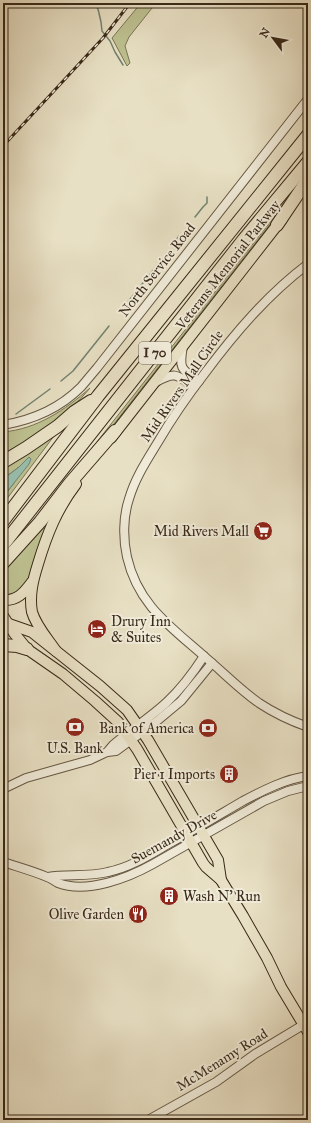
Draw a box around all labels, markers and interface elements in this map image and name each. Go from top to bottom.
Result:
north arrow [253,18,293,58]
text: N [257,25,273,40]
street label: Veterans Memorial Parkway [172,196,284,334]
street label: North Service Road [115,220,199,320]
street label: Mid Rivers Mall Circle [137,327,227,445]
road number: I 70 [139,342,171,364]
supermarket icon: Mid Rivers Mall [252,520,274,542]
place label: Mid Rivers Mall [154,523,249,540]
place label: Drury Inn & Suites [111,613,171,646]
hotel icon: Drury Inn & Suites [86,618,108,640]
bank icon: U.S. Bank [64,716,86,738]
bank icon: Bank of America [197,717,219,739]
place label: Bank of America [99,720,194,737]
place label: U.S. Bank [47,740,104,757]
building icon: Pier 1 Imports [218,763,240,785]
place label: Pier 1 Imports [133,766,215,783]
street label: Suemandy Drive [128,806,220,868]
building icon: Wash N' Run [158,885,180,907]
place label: Wash N' Run [183,888,261,905]
restaurant icon: Olive Garden [127,903,149,925]
place label: Olive Garden [49,906,124,923]
street label: McMenamy Road [173,1025,271,1095]

